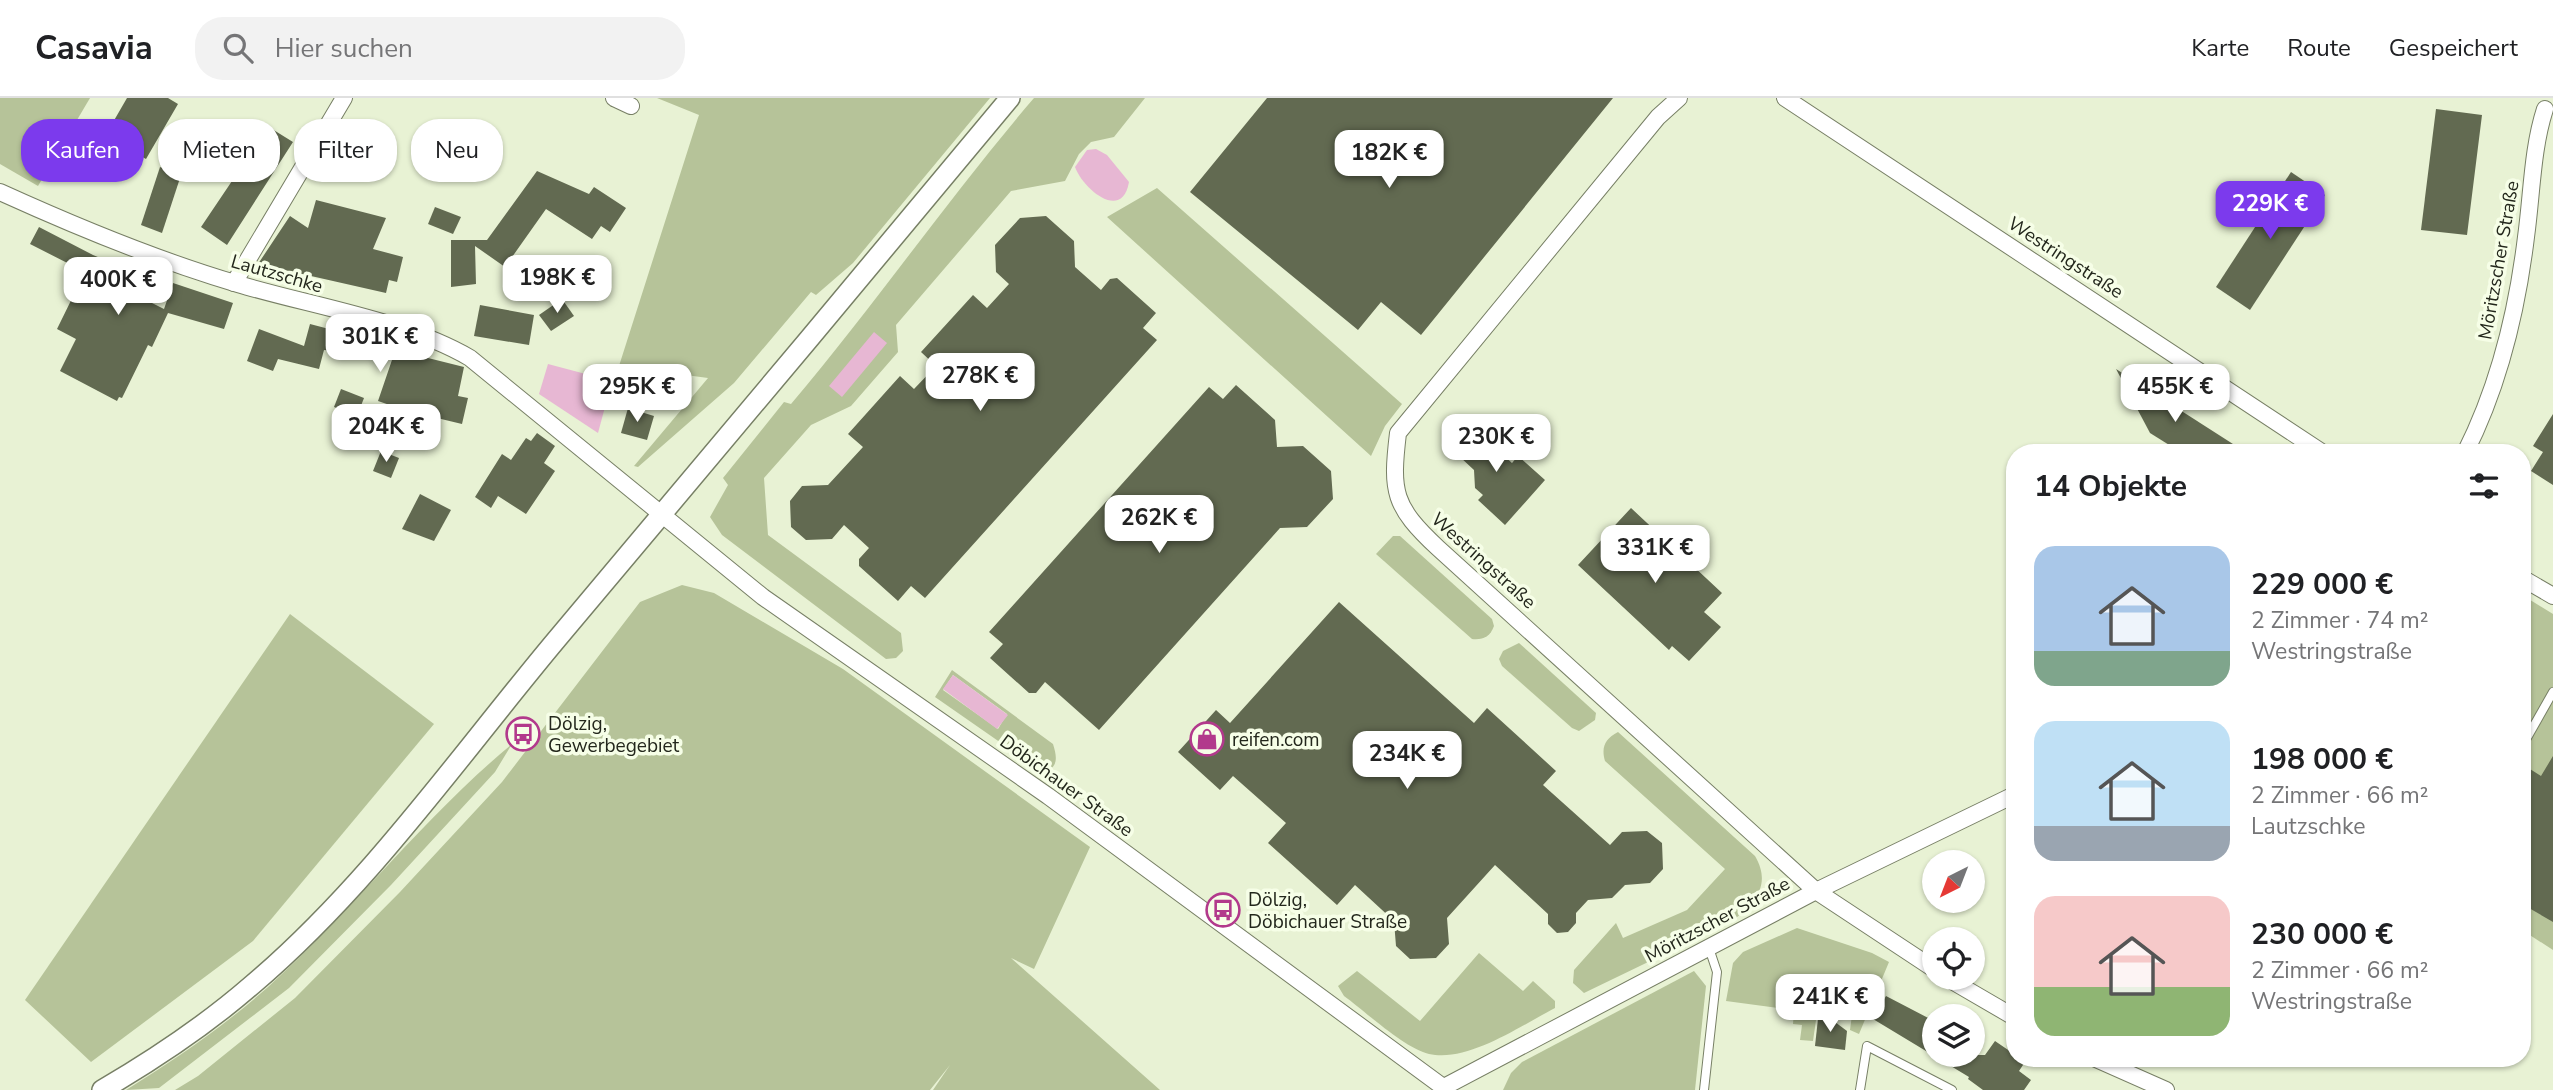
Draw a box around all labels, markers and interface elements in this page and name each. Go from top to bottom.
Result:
search box [195,17,685,80]
text: Casavia [35,26,153,71]
icon: search [219,29,257,67]
text: Hier suchen [275,31,413,66]
text: Karte [2191,32,2249,64]
text: Route [2287,32,2351,64]
text: Gespeichert [2389,32,2518,64]
chip: Kaufen [21,119,144,182]
chip: Mieten [158,119,280,182]
chip: Filter [294,119,397,182]
chip: Neu [411,119,503,182]
pin: 182K € [1332,130,1446,190]
text: 182K € [1351,137,1427,168]
street label: Möritzscher Straße [2472,179,2526,342]
pin: 229K € [2213,181,2327,241]
text: 229K € [2232,188,2308,219]
street label: Westringstraße [2003,211,2128,305]
street label: Lautzschke [228,248,326,299]
pin: 198K € [500,256,614,315]
pin: 400K € [61,258,175,317]
text: 198K € [519,262,595,293]
text: 400K € [80,264,156,295]
pin: 301K € [323,314,437,374]
text: 301K € [342,321,418,352]
pin: 278K € [923,354,1037,413]
text: 278K € [942,360,1018,391]
pin: 295K € [580,364,694,424]
pin: 455K € [2118,364,2232,424]
text: 295K € [599,371,675,402]
text: 455K € [2137,371,2213,402]
pin: 204K € [329,404,443,464]
text: 204K € [348,411,424,442]
pin: 230K € [1439,414,1553,474]
text: 230K € [1458,421,1534,452]
text: 14 Objekte [2034,466,2187,507]
icon: filters [2465,467,2503,505]
pin: 262K € [1102,496,1216,555]
text: 262K € [1121,502,1197,533]
street label: Westringstraße [1425,507,1541,615]
pin: 331K € [1598,526,1712,585]
text: 331K € [1617,532,1693,563]
text: 229 000 € [2251,564,2393,605]
icon: home [2090,574,2174,658]
text: 2 Zimmer · 74 m² [2251,605,2428,636]
text: Westringstraße [2251,636,2412,667]
place label: Dölzig, Gewerbegebiet [548,711,680,759]
bus stop icon: Dölzig, Gewerbegebiet [504,715,542,753]
shop icon: reifen.com [1188,720,1226,758]
place label: reifen.com [1232,727,1320,753]
street label: Döbichauer Straße [994,729,1138,843]
pin: 234K € [1350,732,1464,791]
text: 234K € [1369,738,1445,769]
text: 198 000 € [2251,739,2393,780]
icon: home [2090,749,2174,833]
text: 2 Zimmer · 66 m² [2251,780,2428,811]
text: Lautzschke [2251,811,2365,842]
north arrow [1922,850,1984,914]
map controls [1922,850,1985,1067]
street label: Möritzscher Straße [1640,871,1795,969]
place label: Dölzig, Döbichauer Straße [1248,887,1407,935]
bus stop icon: Dölzig, Döbichauer Straße [1204,891,1242,929]
text: 230 000 € [2251,914,2393,955]
icon: home [2090,924,2174,1008]
button: locate [1922,927,1985,990]
text: 2 Zimmer · 66 m² [2251,955,2428,986]
pin: 241K € [1773,974,1887,1034]
text: 241K € [1792,981,1868,1012]
text: Westringstraße [2251,986,2412,1017]
button: layers [1922,1004,1985,1067]

